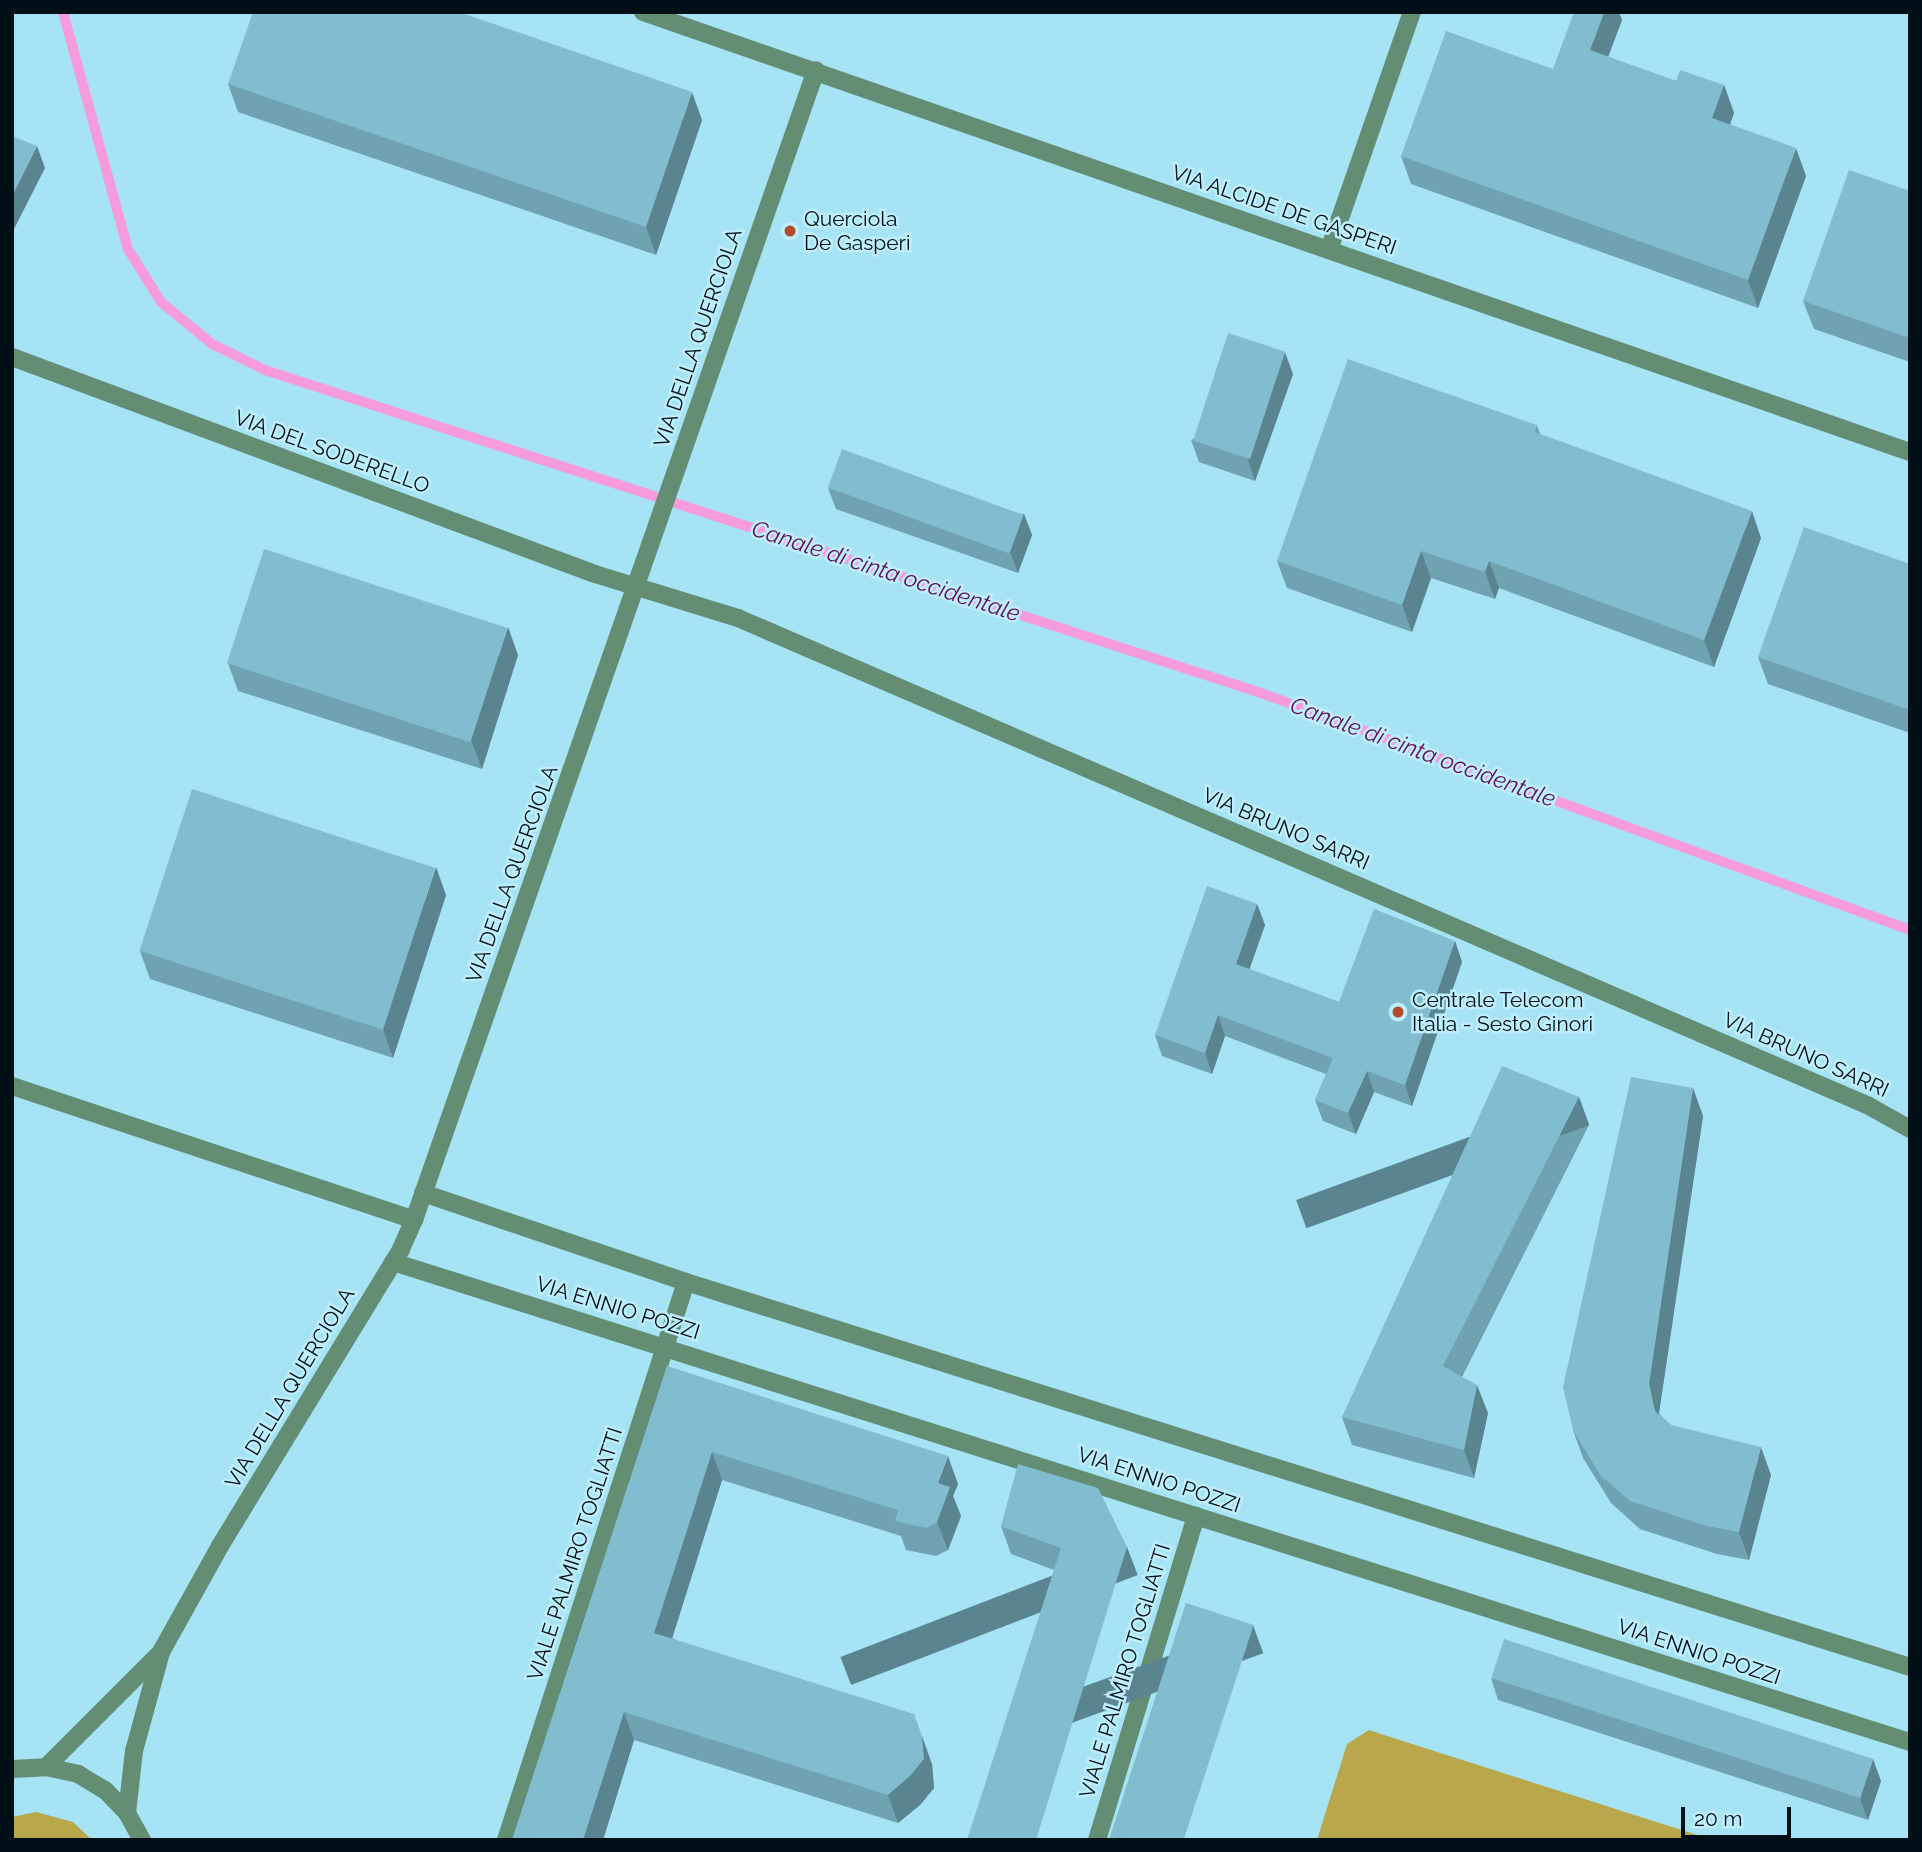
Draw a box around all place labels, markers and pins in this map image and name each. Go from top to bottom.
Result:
place label: Querciola De Gasperi [804,206,911,256]
marker: Querciola De Gasperi [782,223,798,239]
place label: Centrale Telecom Italia - Sesto Ginori [1412,987,1593,1037]
marker: Centrale Telecom Italia - Sesto Ginori [1390,1004,1406,1020]

